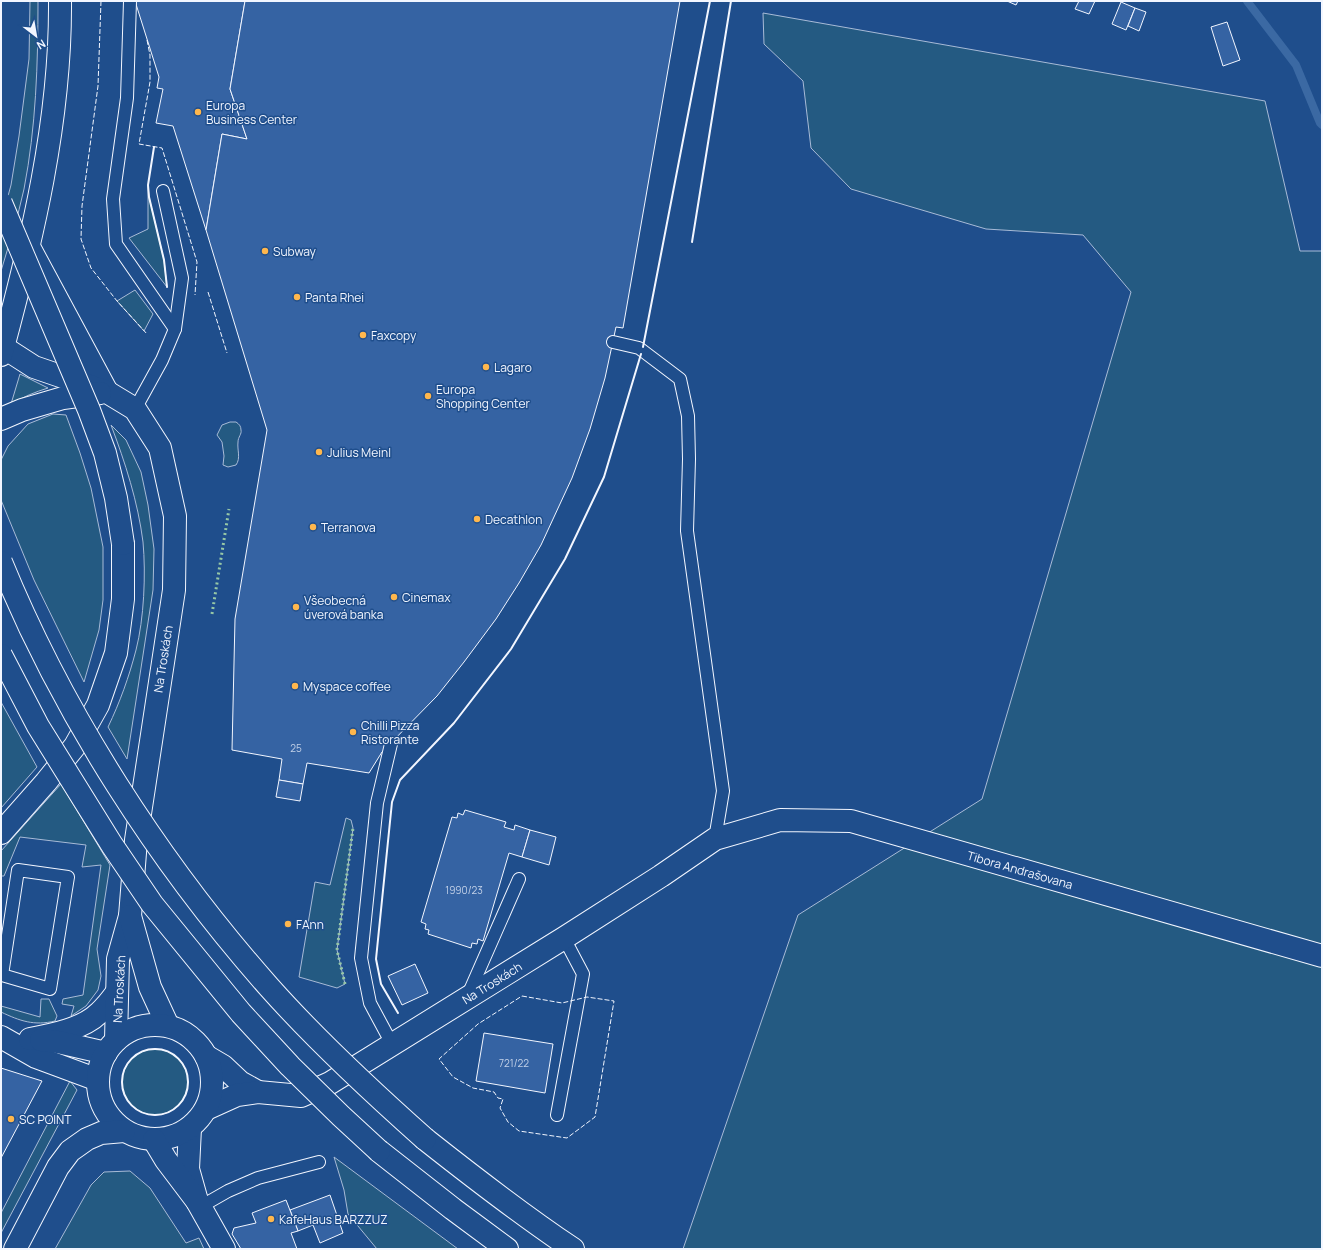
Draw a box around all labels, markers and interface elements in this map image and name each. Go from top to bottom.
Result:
north arrow [16,16,56,56]
text: N [34,37,49,54]
place label: Europa Business Center [206,97,298,128]
marker: Europa Business Center [193,107,203,117]
place label: Subway [273,243,317,260]
marker: Subway [260,246,270,256]
place label: Panta Rhei [305,289,364,306]
marker: Panta Rhei [292,292,302,302]
place label: Faxcopy [371,327,417,344]
marker: Faxcopy [358,330,368,340]
place label: Lagaro [494,359,532,376]
marker: Lagaro [481,362,491,372]
place label: Europa Shopping Center [436,381,530,412]
marker: Europa Shopping Center [423,391,433,401]
place label: Julius Meinl [327,444,391,461]
marker: Julius Meinl [314,447,324,457]
place label: Decathlon [485,511,542,528]
marker: Decathlon [472,514,482,524]
place label: Terranova [321,519,376,536]
marker: Terranova [308,522,318,532]
place label: Cinemax [402,589,451,606]
place label: Všeobecná úverová banka [304,592,383,623]
marker: Cinemax [389,592,399,602]
marker: Všeobecná úverová banka [291,602,301,612]
street label: Na Troskách [149,624,177,694]
place label: Myspace coffee [303,678,391,695]
marker: Myspace coffee [290,681,300,691]
place label: Chilli Pizza Ristorante [361,717,419,748]
marker: Chilli Pizza Ristorante [348,727,358,737]
house number: 25 [290,741,302,755]
street label: Tibora Andrašovana [965,847,1075,893]
house number: 1990/23 [445,883,483,897]
place label: FAnn [296,916,324,933]
marker: FAnn [283,919,293,929]
street label: Na Troskách [109,955,129,1023]
street label: Na Troskách [459,958,525,1008]
house number: 721/22 [499,1056,529,1070]
place label: SC POINT [19,1111,72,1128]
marker: SC POINT [6,1114,16,1124]
place label: KafeHaus BARZZUZ [279,1211,388,1228]
marker: KafeHaus BARZZUZ [266,1214,276,1224]

